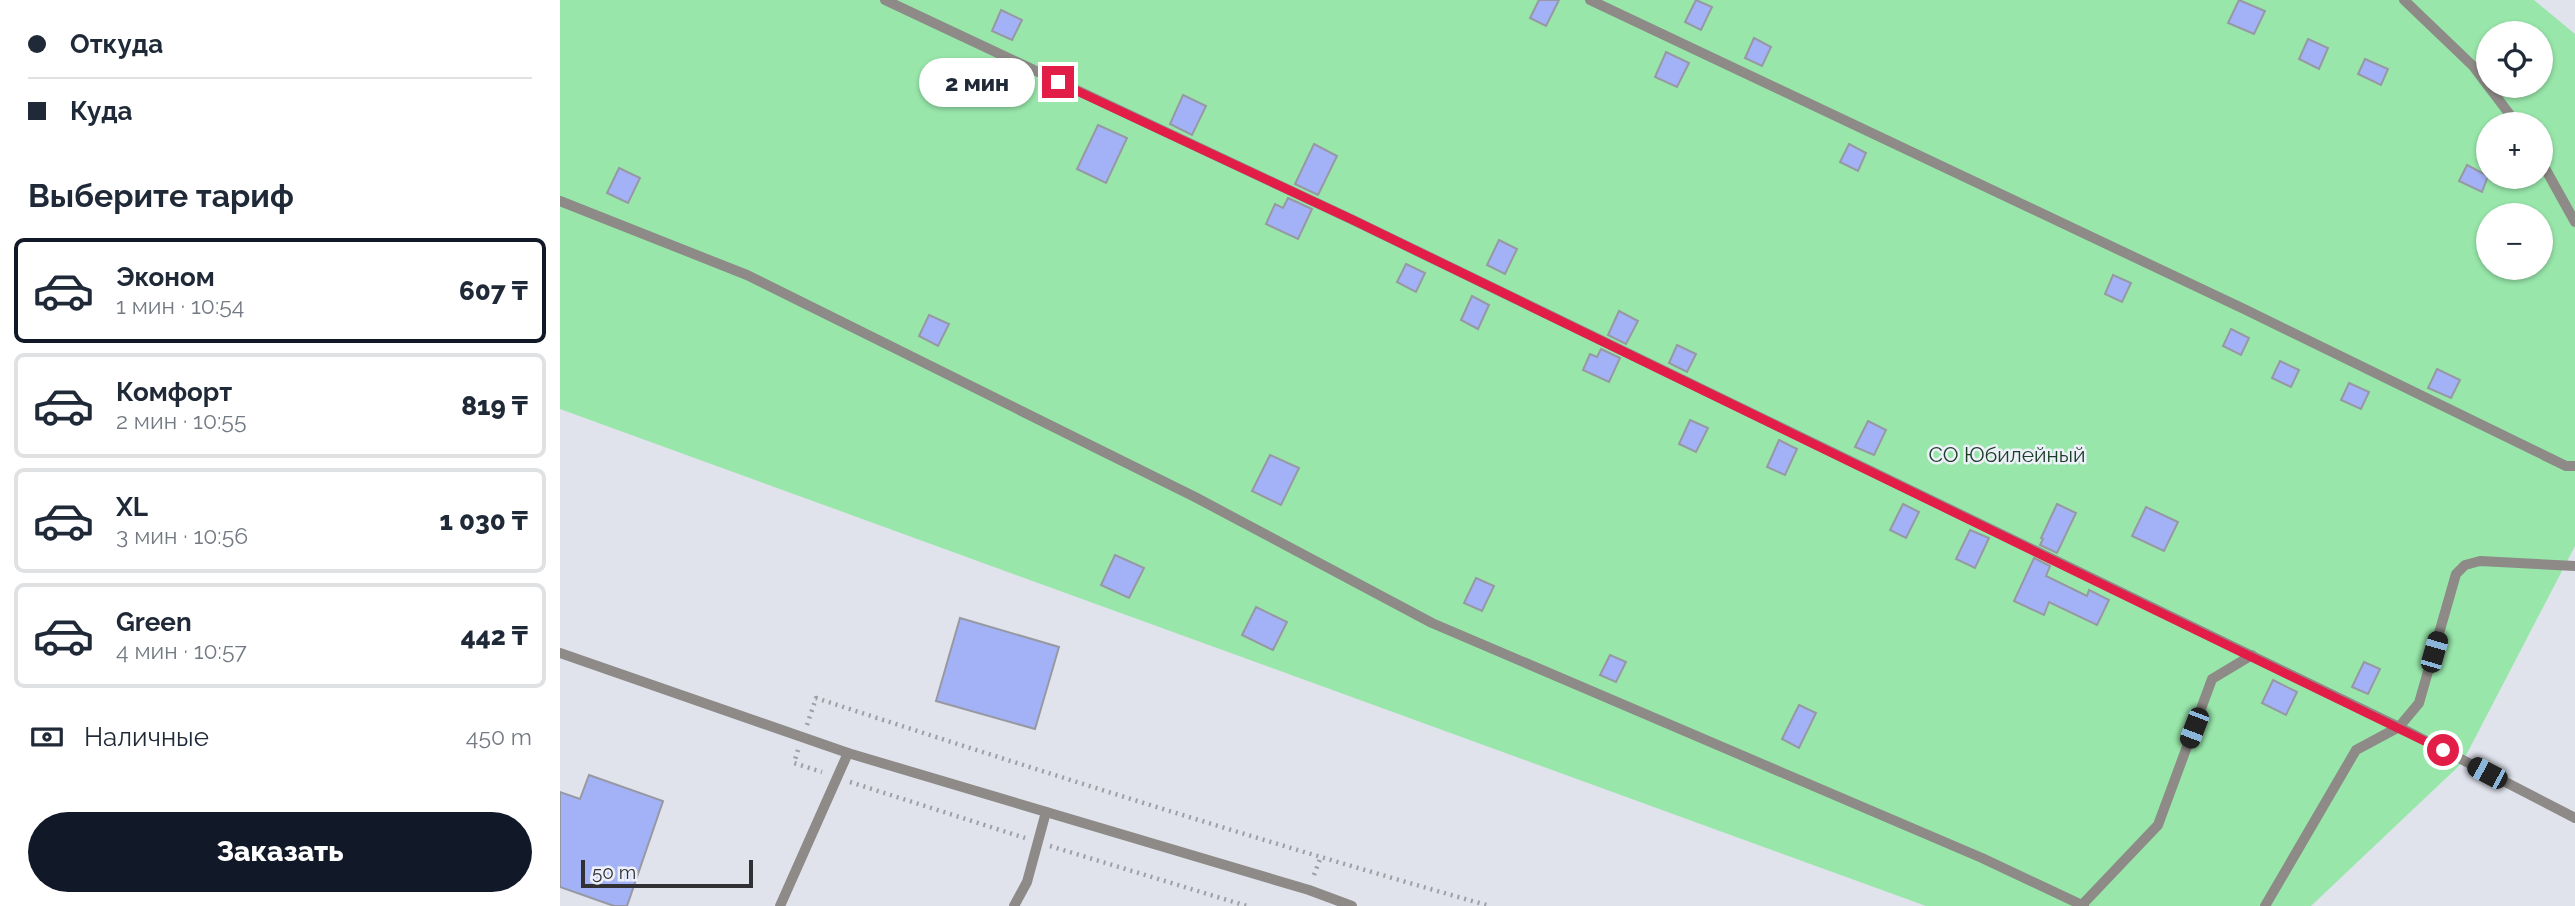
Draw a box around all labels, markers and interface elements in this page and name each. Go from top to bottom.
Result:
map controls [2476,21,2553,280]
button: locate [2476,21,2553,98]
text: Откуда [70,29,163,59]
callout: 2 мин [918,57,1034,106]
route end [1042,66,1074,98]
text: 2 мин [945,69,1009,96]
text: Куда [70,96,133,126]
button: + [2476,112,2553,189]
text: Выберите тариф [28,177,294,214]
button: − [2476,203,2553,280]
icon: car [32,259,95,322]
text: Эконом [116,262,215,292]
text: 607 ₸ [459,276,528,306]
text: 1 мин · 10:54 [116,292,244,319]
icon: car [32,374,95,437]
text: Комфорт [116,377,232,407]
text: 819 ₸ [461,391,528,421]
text: 2 мин · 10:55 [116,407,246,434]
park label: СО Юбилейный [1929,442,2085,467]
icon: car [32,489,95,552]
text: XL [116,492,148,522]
text: 1 030 ₸ [440,506,528,536]
text: 3 мин · 10:56 [116,522,248,549]
icon: car [32,604,95,667]
text: Green [116,607,192,637]
text: 442 ₸ [461,621,528,651]
car [2419,629,2450,675]
text: 4 мин · 10:57 [116,637,247,664]
car [2177,705,2212,751]
icon: cash [28,718,66,756]
text: Наличные [84,722,209,752]
text: 450 m [466,723,532,750]
route start [2427,734,2459,766]
car [2464,754,2511,792]
button: Заказать [28,812,532,892]
scale bar [581,857,752,889]
text: 50 m [592,861,636,883]

